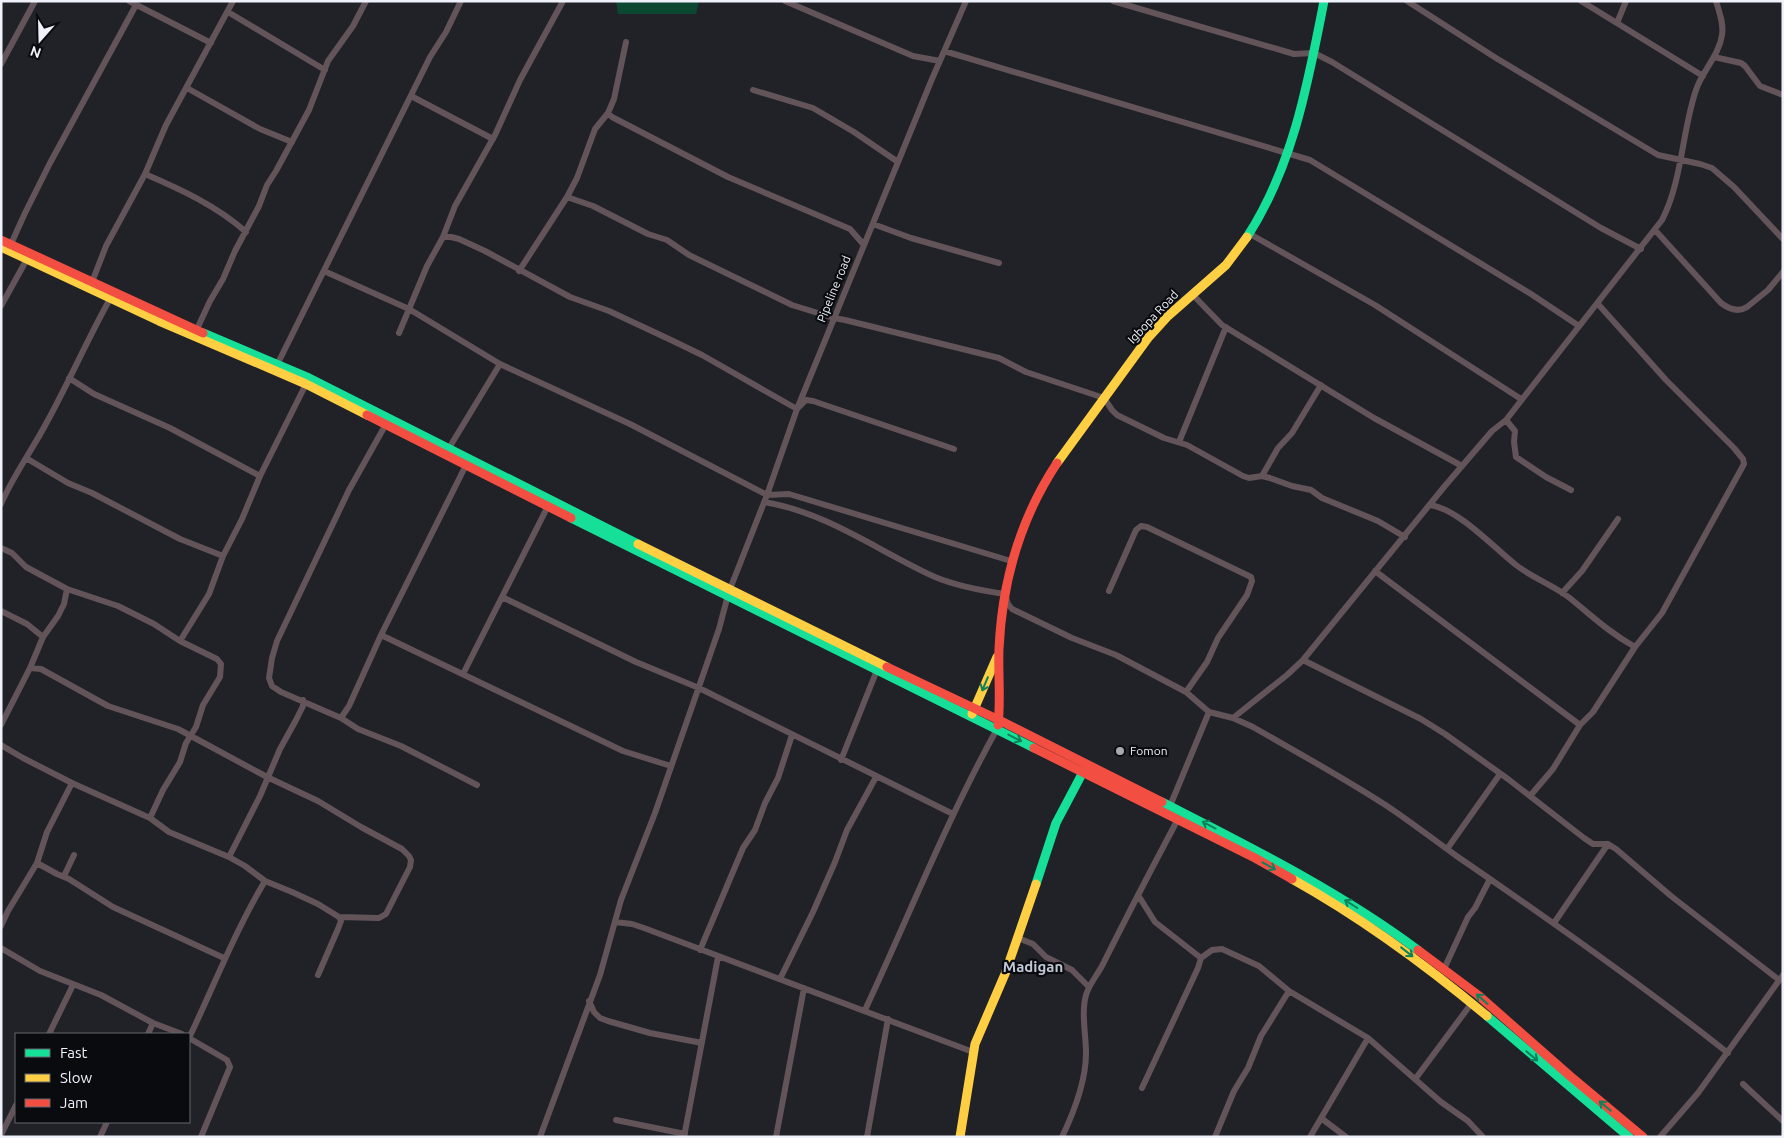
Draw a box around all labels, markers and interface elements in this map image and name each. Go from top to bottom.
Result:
north arrow [15,15,65,65]
text: N [28,43,43,62]
street label: Pipeline road [814,254,853,324]
street label: Igbopa Road [1125,288,1180,346]
one-way arrow [980,676,990,691]
one-way arrow [1007,734,1022,743]
place label: Fomon [1130,744,1168,757]
marker: Fomon [1114,745,1126,757]
one-way arrow [1202,820,1216,830]
one-way arrow [1262,862,1276,872]
one-way arrow [1344,899,1358,909]
one-way arrow [1400,947,1414,957]
district label: Madigan [1003,958,1063,975]
one-way arrow [1476,993,1489,1005]
legend [15,1033,190,1123]
text: Fast [60,1044,88,1061]
one-way arrow [1526,1050,1539,1061]
text: Slow [60,1069,93,1086]
text: Jam [60,1094,88,1111]
one-way arrow [1599,1100,1612,1111]

